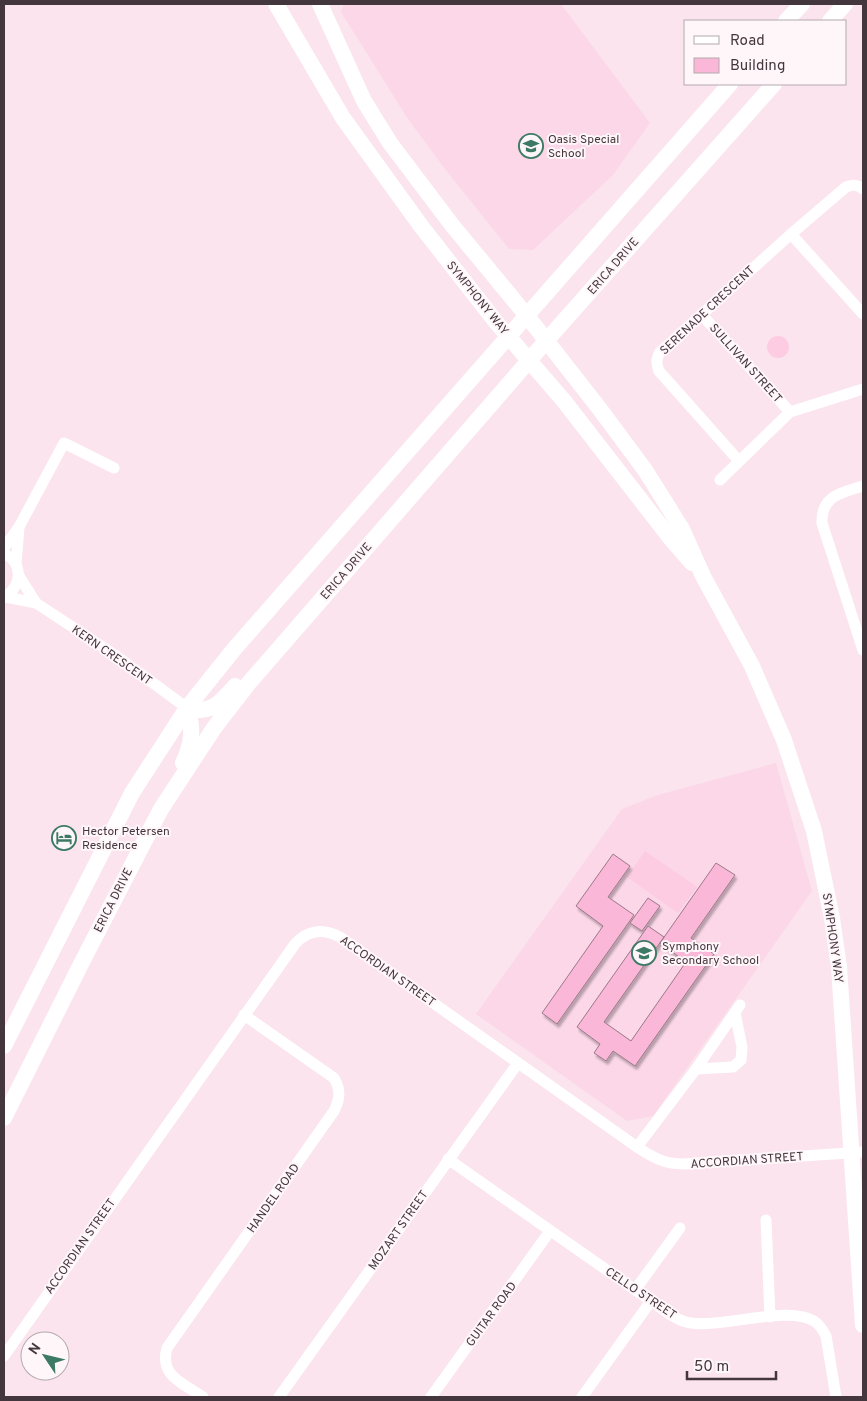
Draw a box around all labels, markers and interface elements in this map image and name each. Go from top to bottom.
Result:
legend [684,20,847,85]
text: Road [730,32,765,51]
text: Building [730,57,785,76]
place label: Oasis Special School [548,132,619,162]
school or university icon: Oasis Special School [518,133,544,159]
street label: ERICA DRIVE [585,235,643,299]
street label: SYMPHONY WAY [442,258,512,339]
street label: SERENADE CRESCENT [657,263,758,359]
street label: SULLIVAN STREET [705,321,785,407]
street label: ERICA DRIVE [318,540,376,604]
street label: KERN CRESCENT [68,622,155,689]
place label: Hector Petersen Residence [82,824,170,854]
hotel icon: Hector Petersen Residence [51,825,77,851]
street label: ERICA DRIVE [91,865,137,936]
street label: SYMPHONY WAY [818,892,846,985]
street label: ACCORDIAN STREET [336,933,438,1011]
place label: Symphony Secondary School [662,939,759,969]
school or university icon: Symphony Secondary School [631,940,657,966]
street label: ACCORDIAN STREET [690,1149,804,1173]
street label: HANDEL ROAD [244,1161,304,1236]
street label: MOZART STREET [365,1187,432,1274]
street label: ACCORDIAN STREET [42,1196,120,1298]
street label: CELLO STREET [602,1264,679,1324]
street label: GUITAR ROAD [463,1279,521,1350]
north arrow [20,1331,70,1381]
text: N [26,1340,45,1358]
scale bar [687,1348,776,1380]
text: 50 m [694,1358,729,1377]

